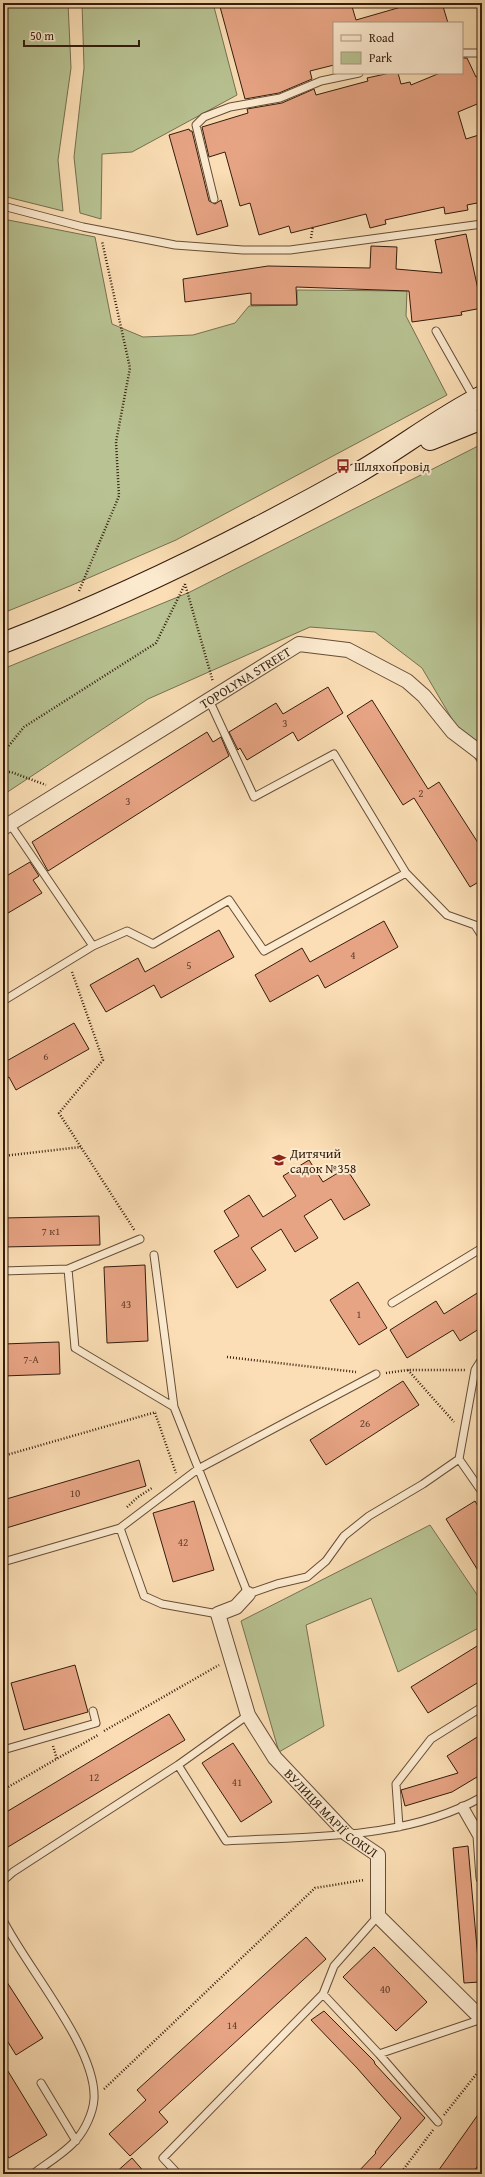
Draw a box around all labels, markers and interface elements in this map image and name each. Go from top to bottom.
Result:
scale bar [24,22,139,48]
legend [333,22,463,74]
text: 50 m [30,27,54,44]
text: Road [369,29,395,46]
text: Park [369,49,393,66]
place label: Шляхопровід [354,457,430,476]
bus stop icon: Шляхопровід [335,458,351,474]
street label: TOPOLYNA STREET [196,642,295,713]
house number: 3 [282,715,288,731]
house number: 2 [418,785,424,801]
house number: 3 [125,793,131,809]
house number: 4 [350,947,356,963]
house number: 5 [186,957,192,973]
house number: 6 [43,1048,49,1064]
place label: Дитячий садок №358 [289,1144,356,1178]
school or university icon: Дитячий садок №358 [271,1152,287,1168]
house number: 7 к1 [42,1223,60,1239]
house number: 43 [121,1296,131,1312]
house number: 1 [356,1306,362,1322]
house number: 7-А [23,1351,39,1367]
house number: 26 [360,1415,370,1431]
house number: 10 [70,1485,80,1501]
house number: 42 [178,1534,188,1550]
street label: ВУЛИЦЯ МАРІЇ СОКІЛ [280,1764,382,1862]
house number: 12 [89,1769,99,1785]
house number: 41 [232,1774,242,1790]
house number: 40 [380,1981,390,1997]
house number: 14 [227,2017,237,2033]

